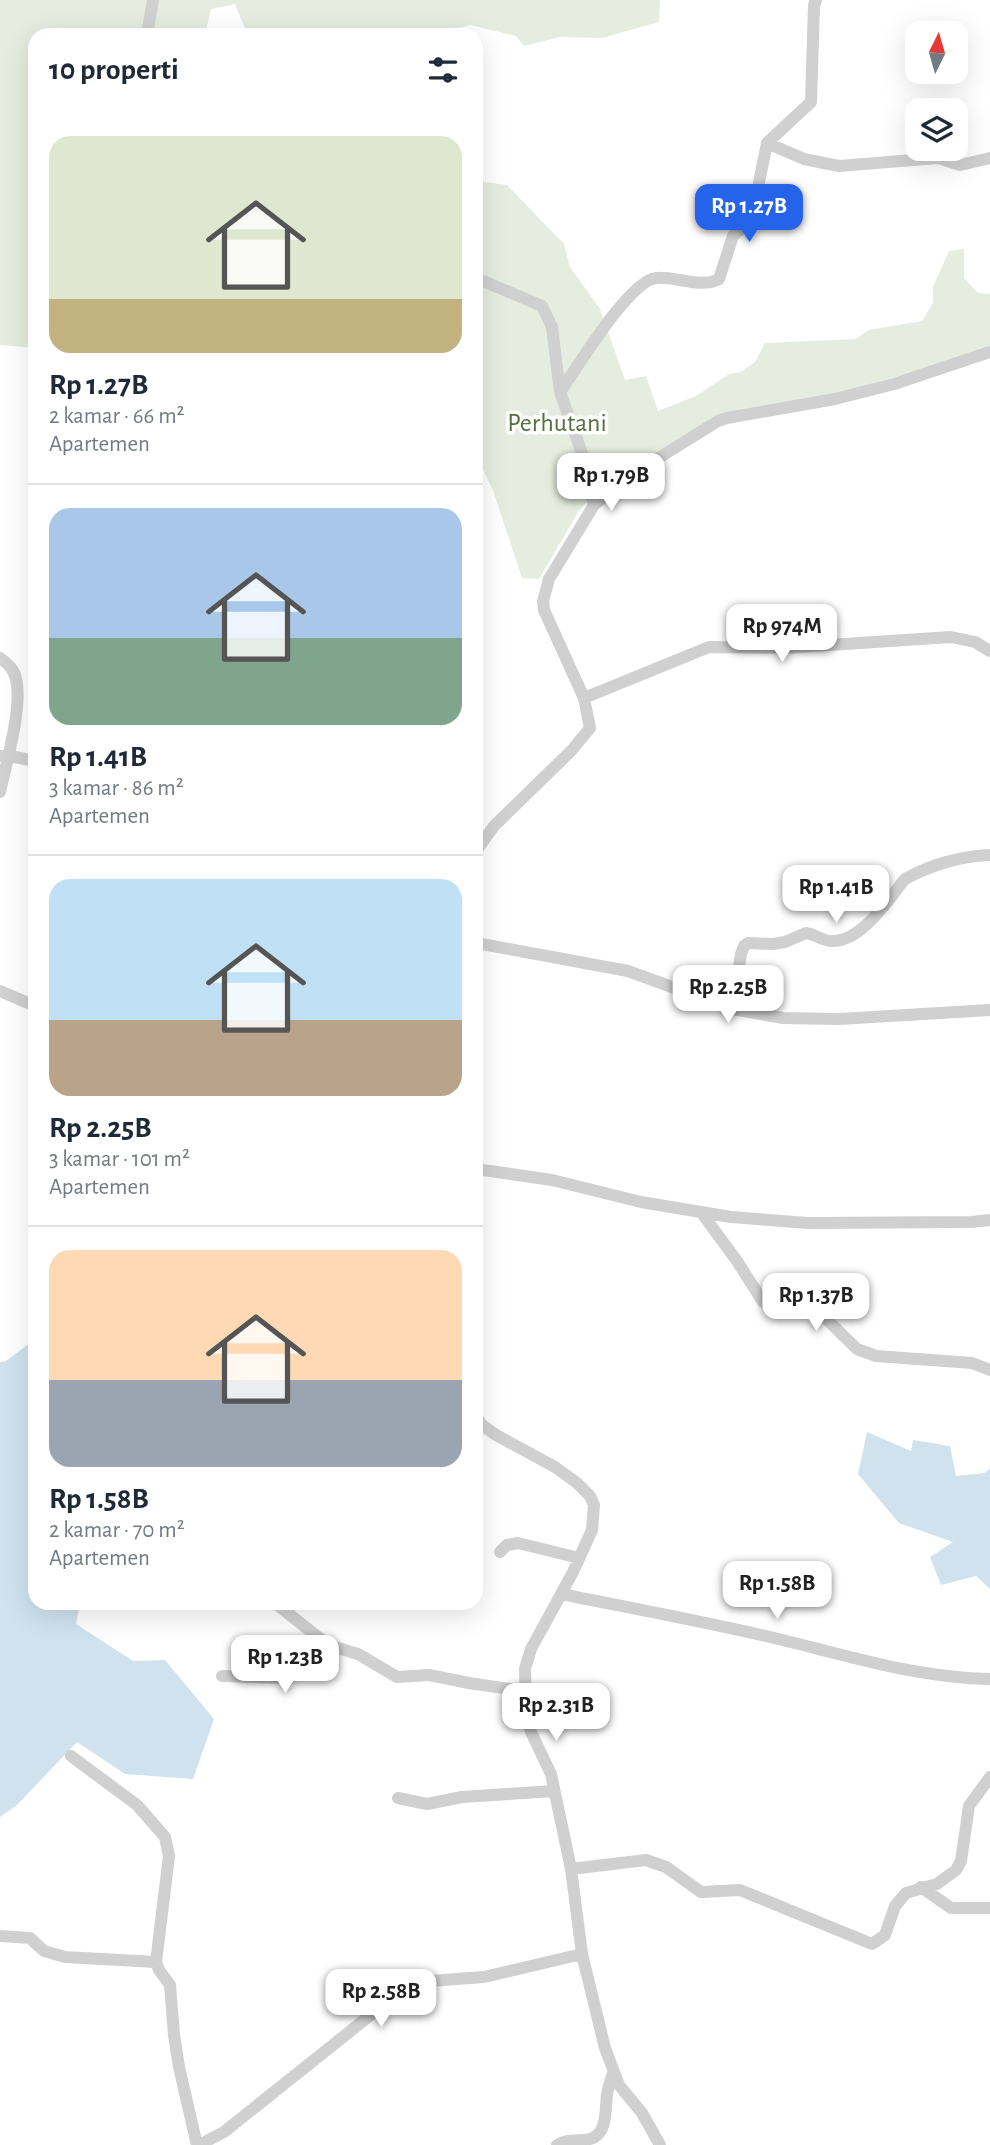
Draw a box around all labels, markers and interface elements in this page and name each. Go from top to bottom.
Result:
north arrow [905,21,968,84]
map controls [905,21,968,161]
icon: filters [424,51,462,89]
text: 10 properti [49,55,179,85]
button: layers [905,98,968,161]
icon: home [193,182,319,308]
pin: Rp 1.27B [677,184,821,244]
text: Rp 1.27B [711,195,787,218]
text: Rp 1.27B [49,370,148,400]
text: 2 kamar · 66 m² [49,405,185,428]
park label: Perhutani [507,410,607,436]
text: Apartemen [49,433,150,456]
pin: Rp 1.79B [539,454,683,513]
text: Rp 1.79B [573,464,649,487]
icon: home [193,554,319,680]
pin: Rp 974M [717,604,847,664]
text: Rp 974M [742,615,822,638]
text: Rp 1.41B [49,742,147,772]
text: 3 kamar · 86 m² [49,777,184,800]
text: Apartemen [49,805,150,828]
pin: Rp 1.41B [764,866,908,925]
text: Rp 1.41B [798,876,874,899]
icon: home [193,925,319,1051]
pin: Rp 2.25B [656,965,800,1025]
text: Rp 2.25B [689,976,767,999]
text: Rp 2.25B [49,1113,152,1143]
text: 3 kamar · 101 m² [49,1148,190,1171]
text: Apartemen [49,1176,150,1199]
pin: Rp 1.37B [744,1274,888,1333]
text: Rp 1.37B [778,1284,854,1307]
icon: home [193,1296,319,1422]
text: Rp 1.58B [49,1484,149,1514]
text: 2 kamar · 70 m² [49,1519,185,1542]
text: Apartemen [49,1547,150,1570]
pin: Rp 1.58B [705,1562,849,1621]
text: Rp 1.58B [739,1572,815,1595]
pin: Rp 1.23B [213,1636,357,1695]
text: Rp 1.23B [247,1646,323,1669]
pin: Rp 2.31B [484,1684,628,1743]
text: Rp 2.31B [518,1694,594,1717]
pin: Rp 2.58B [309,1969,453,2029]
text: Rp 2.58B [341,1980,421,2003]

